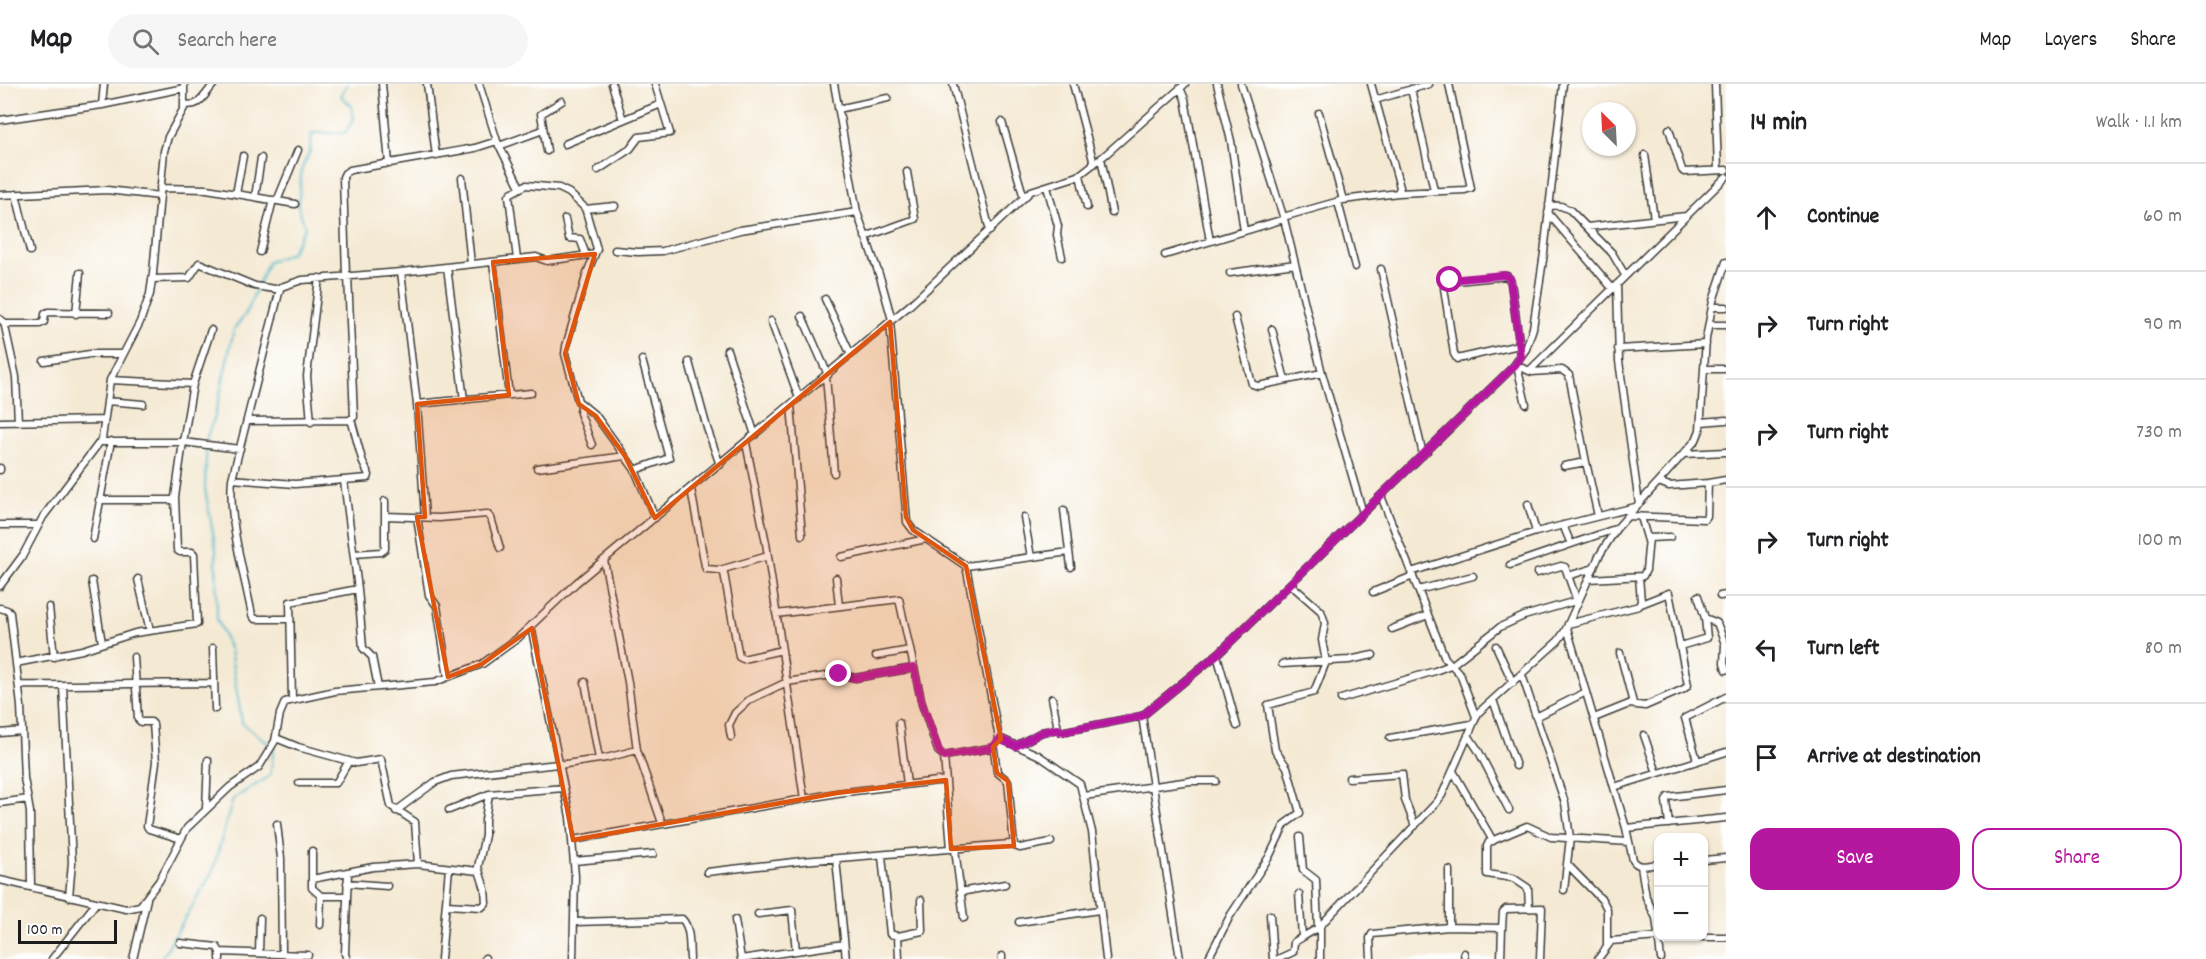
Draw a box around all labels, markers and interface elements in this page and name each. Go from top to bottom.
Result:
search box [108,14,528,68]
text: Map [30,21,72,61]
icon: search [129,25,162,58]
text: Search here [177,26,277,57]
text: Map [1980,26,2011,56]
text: Layers [2044,26,2097,56]
text: Share [2130,26,2176,56]
north arrow [1582,102,1636,156]
text: 14 min [1750,105,1807,142]
text: Walk · 1.1 km [2096,109,2182,137]
icon: ahead [1750,201,1783,234]
text: Continue [1807,202,1879,233]
text: 60 m [2143,203,2182,231]
route start [1436,266,1462,292]
icon: right [1750,309,1783,342]
text: Turn right [1807,310,1889,341]
text: 90 m [2144,311,2182,339]
icon: right [1750,417,1783,450]
text: Turn right [1807,418,1889,449]
text: 730 m [2136,419,2182,447]
icon: right [1750,525,1783,558]
text: Turn right [1807,526,1889,557]
text: 100 m [2138,527,2182,555]
icon: left [1750,633,1783,666]
text: Turn left [1807,634,1879,665]
text: 80 m [2145,635,2182,663]
route end [825,660,851,686]
icon: arrive [1750,741,1783,774]
text: Arrive at destination [1807,742,1981,773]
button: Save [1750,828,1960,890]
button: Share [1972,828,2182,890]
map controls [1654,833,1708,941]
button: + [1654,833,1708,887]
button: − [1654,887,1708,941]
scale bar [18,917,117,944]
text: 100 m [27,919,63,942]

